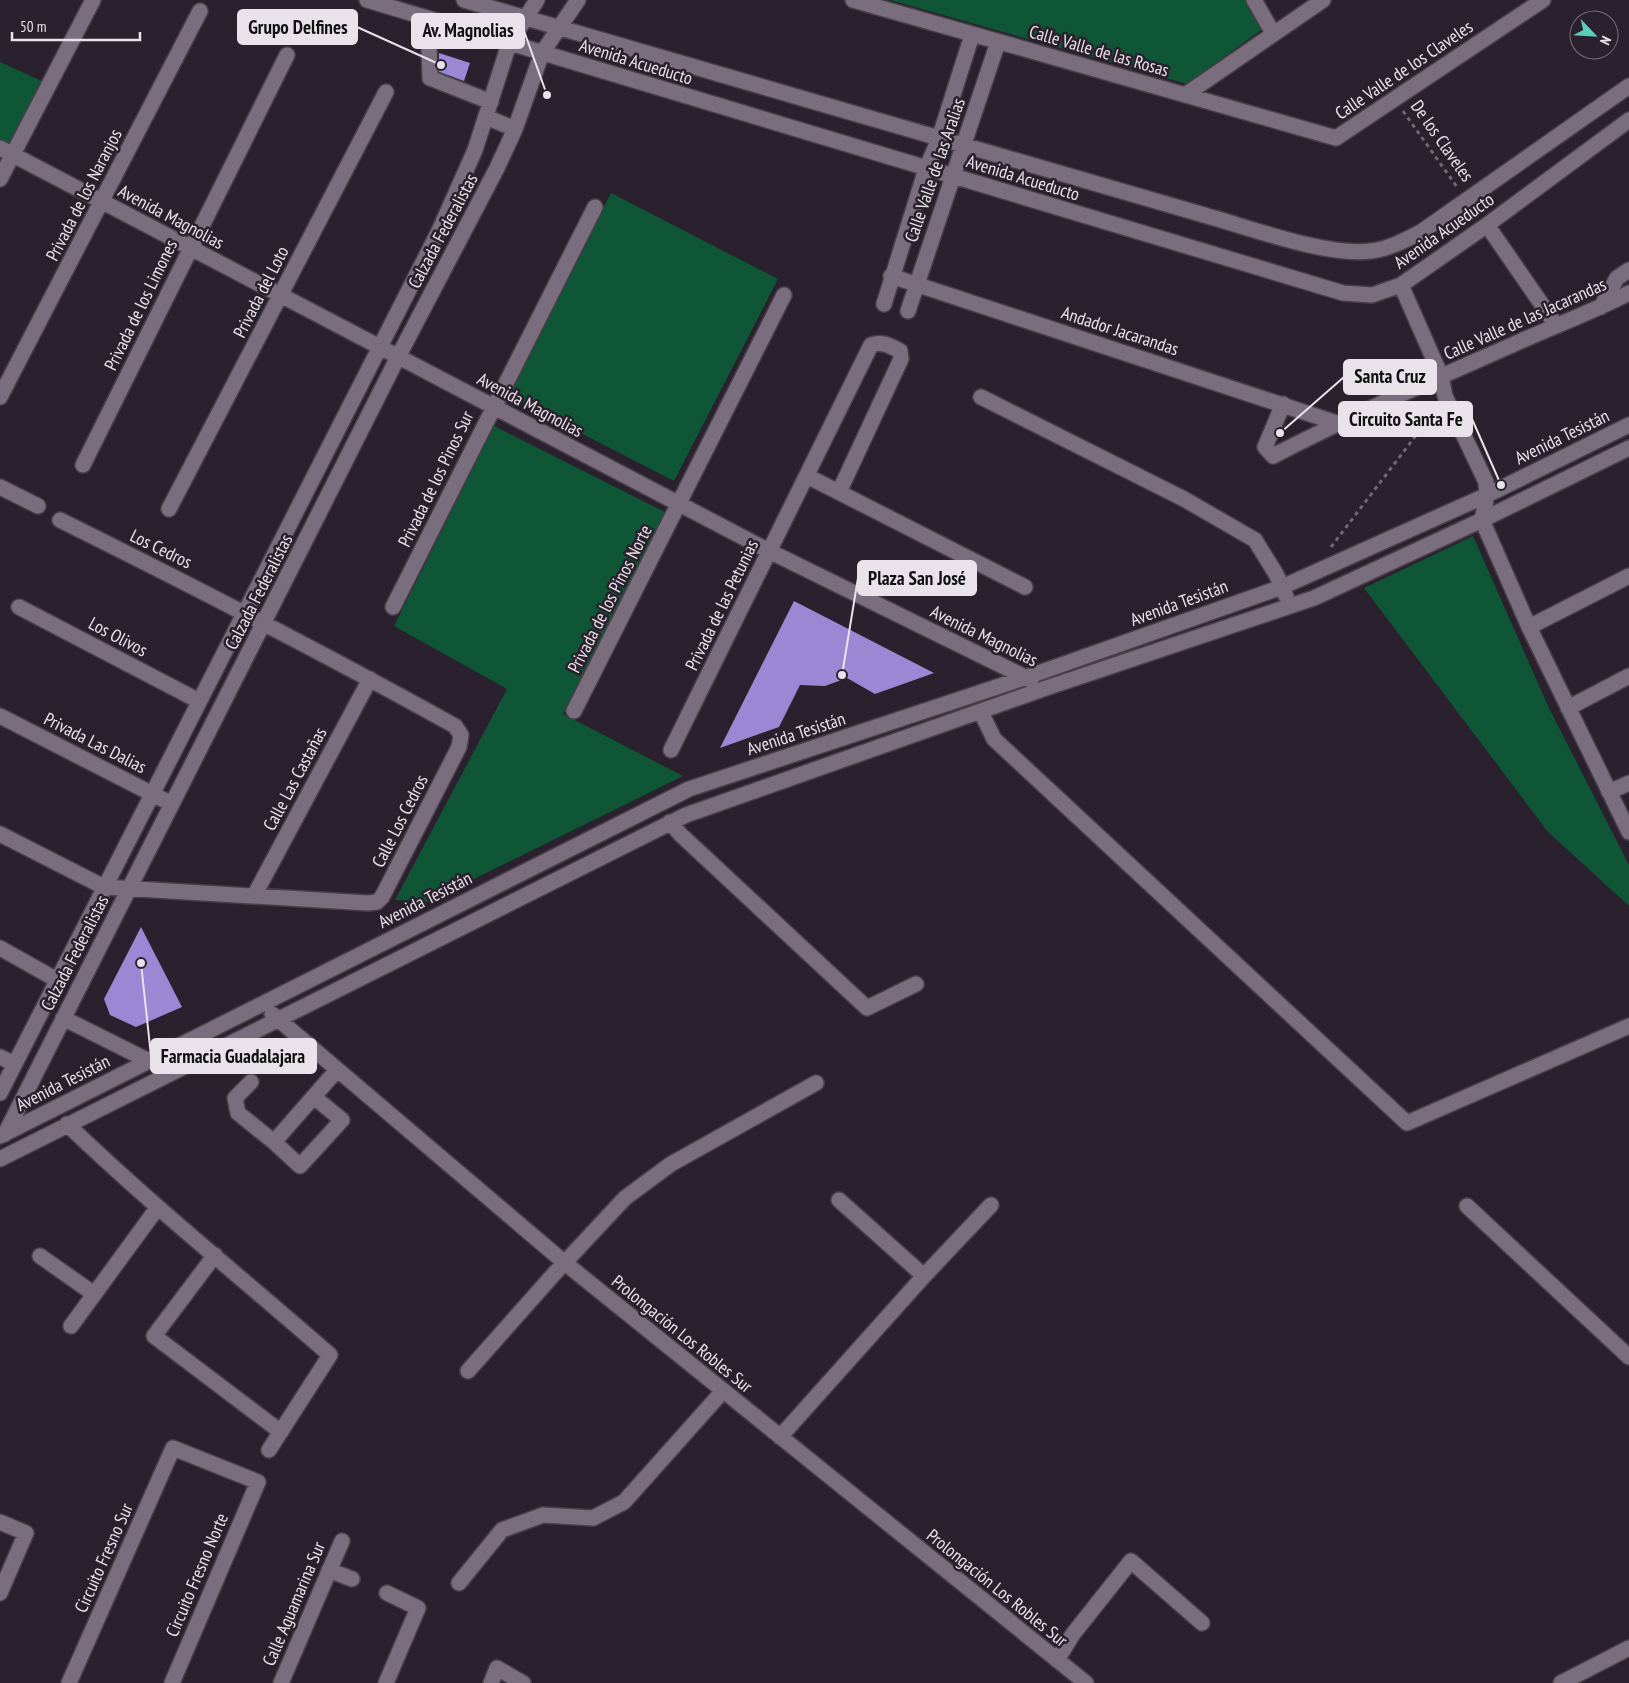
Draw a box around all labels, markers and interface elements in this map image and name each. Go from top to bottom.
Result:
scale bar [12,10,140,42]
callout: Grupo Delfines [238,10,357,44]
north arrow [1569,10,1619,60]
callout: Av. Magnolias [412,14,524,48]
text: Grupo Delfines [248,15,348,39]
street label: Calle Valle de los Claveles [1330,15,1477,124]
text: 50 m [20,17,46,36]
text: Av. Magnolias [421,18,514,42]
street label: Calle Valle de las Rosas [1027,20,1172,81]
street label: Avenida Acueducto [577,33,696,90]
text: N [1596,33,1616,48]
street label: Calle Valle de las Aralias [899,95,970,245]
street label: De los Claveles [1406,95,1479,186]
street label: Privada de los Naranjos [40,125,127,265]
street label: Avenida Acueducto [964,149,1083,206]
street label: Calzada Federalistas [403,169,482,292]
street label: Avenida Magnolias [114,179,228,254]
street label: Avenida Acueducto [1389,187,1498,274]
street label: Privada de los Limones [99,236,182,374]
street label: Privada del Loto [228,242,294,341]
street label: Calle Valle de las Jacarandas [1440,272,1610,365]
street label: Andador Jacarandas [1059,301,1182,360]
callout: Santa Cruz [1344,360,1436,394]
text: Santa Cruz [1354,364,1426,388]
street label: Avenida Magnolias [473,367,587,442]
callout: Circuito Santa Fe [1339,402,1472,436]
street label: Avenida Tesistán [1511,404,1613,469]
street label: Privada de los Pinos Sur [393,407,478,551]
text: Circuito Santa Fe [1349,407,1463,431]
street label: Privada de los Pinos Norte [562,521,657,677]
street label: Los Cedros [126,524,196,573]
street label: Calzada Federalistas [220,530,298,653]
street label: Privada de las Petunias [680,536,763,674]
callout: Plaza San José [858,561,976,595]
text: Plaza San José [868,566,966,590]
street label: Avenida Tesistán [1127,574,1231,631]
street label: Avenida Magnolias [927,600,1042,671]
street label: Los Olivos [85,612,152,662]
street label: Privada Las Dalias [40,707,150,778]
street label: Avenida Tesistán [744,707,848,760]
street label: Calle Las Castañas [258,723,331,834]
street label: Calle Los Cedros [366,771,433,871]
street label: Avenida Tesistán [374,866,476,933]
street label: Calzada Federalistas [36,891,114,1014]
callout: Farmacia Guadalajara [151,1039,316,1073]
text: Farmacia Guadalajara [161,1044,305,1068]
street label: Avenida Tesistán [12,1049,114,1116]
street label: Prolongación Los Robles Sur [607,1270,758,1398]
street label: Circuito Fresno Sur [69,1499,138,1616]
street label: Circuito Fresno Norte [160,1510,233,1640]
street label: Prolongación Los Robles Sur [922,1524,1073,1652]
street label: Calle Aguamarina Sur [257,1538,330,1669]

